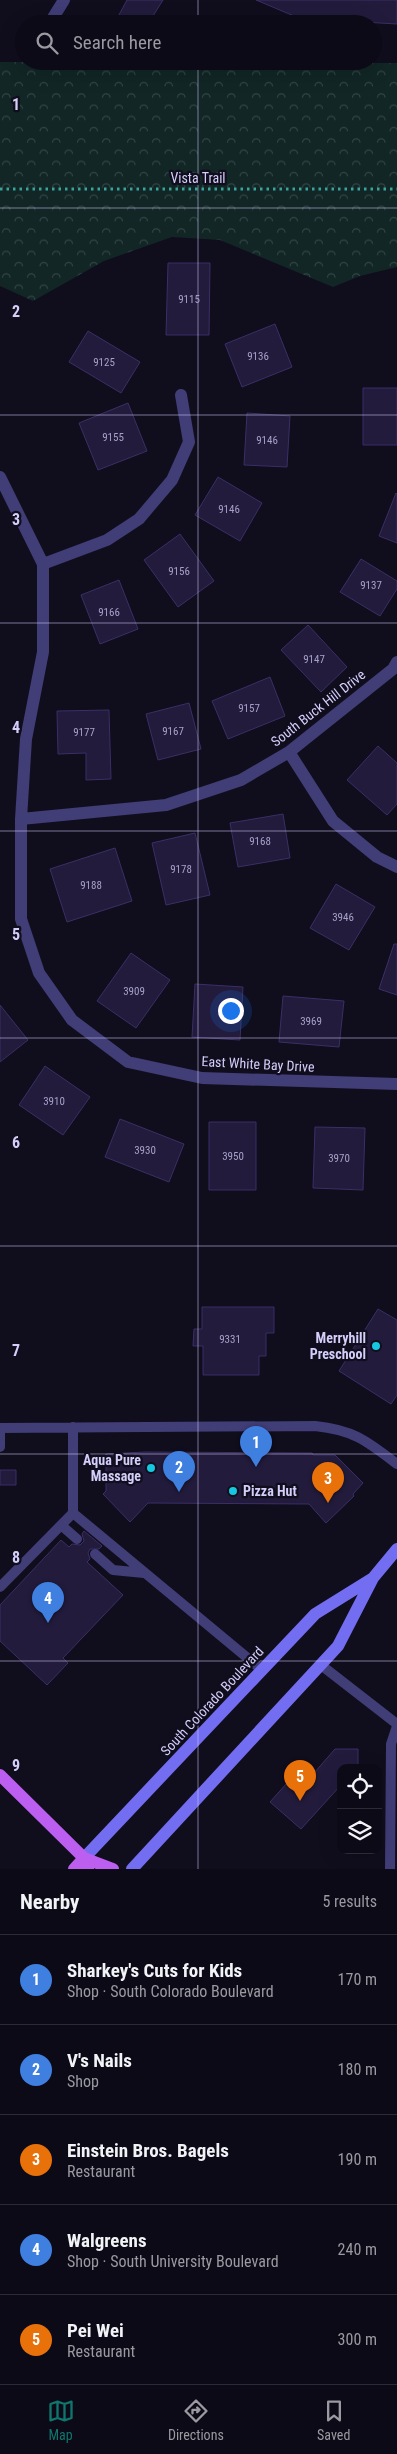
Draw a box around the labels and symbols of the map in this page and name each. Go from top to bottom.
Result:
text: 1 [12,95,20,114]
street label: Vista Trail [170,170,226,186]
house number: 9115 [178,293,200,306]
text: 2 [12,302,20,321]
house number: 9136 [247,350,269,363]
house number: 9125 [93,356,115,369]
house number: 9155 [102,431,124,444]
house number: 9146 [256,434,278,447]
house number: 9146 [218,503,240,516]
text: 3 [12,510,20,529]
house number: 9156 [168,565,190,578]
house number: 9137 [360,579,382,592]
house number: 9166 [98,606,120,619]
house number: 9147 [303,653,325,666]
street label: South Buck Hill Drive [268,666,369,750]
house number: 9157 [238,702,260,715]
text: 4 [12,718,20,737]
house number: 9167 [162,725,184,738]
house number: 9177 [73,726,95,739]
house number: 9168 [249,835,271,848]
house number: 9178 [170,863,192,876]
house number: 9188 [80,879,102,892]
house number: 3946 [332,911,354,924]
text: 5 [12,925,20,944]
house number: 3909 [123,985,145,998]
your location [218,998,244,1024]
house number: 3969 [300,1015,322,1028]
street label: East White Bay Drive [201,1053,315,1075]
house number: 3910 [43,1095,65,1108]
text: 6 [12,1133,20,1152]
house number: 3930 [134,1144,156,1157]
house number: 3950 [222,1150,244,1163]
house number: 3970 [328,1152,350,1165]
place label: Merryhill Preschool [310,1330,366,1362]
house number: 9331 [219,1333,241,1346]
marker: Merryhill Preschool [370,1340,382,1352]
text: 7 [12,1341,20,1360]
pin: 1 [240,1426,272,1467]
pin: 2 [163,1451,195,1492]
place label: Aqua Pure Massage [83,1452,141,1484]
marker: Aqua Pure Massage [145,1462,157,1474]
pin: 3 [312,1462,344,1503]
place label: Pizza Hut [243,1483,297,1499]
marker: Pizza Hut [227,1485,239,1497]
text: 8 [12,1548,20,1567]
pin: 4 [32,1582,64,1623]
street label: South Colorado Boulevard [157,1643,267,1759]
text: 9 [12,1756,20,1775]
pin: 5 [284,1760,316,1801]

